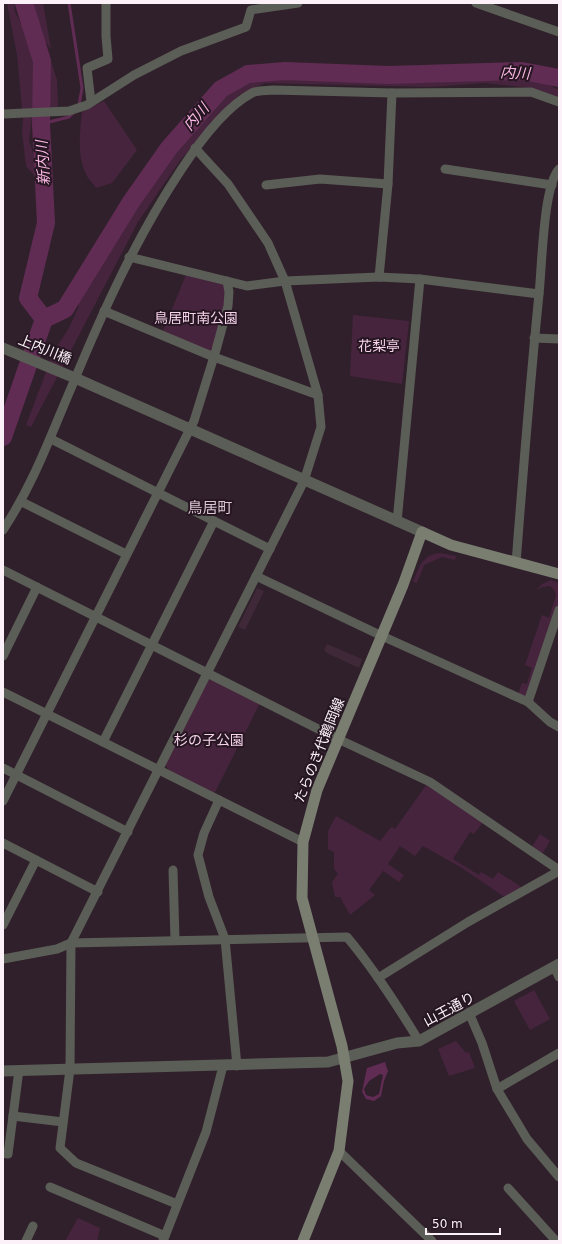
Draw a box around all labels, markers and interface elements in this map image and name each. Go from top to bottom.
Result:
water label: 内川 [500,63,532,83]
water label: 内川 [179,98,214,134]
water label: 新内川 [33,138,53,186]
park label: 鳥居町南公園 [154,310,238,326]
street label: 上内川橋 [16,331,74,367]
park label: 花梨亭 [358,338,400,354]
district label: 鳥居町 [187,499,233,517]
street label: たらのき代鶴岡線 [291,695,347,805]
park label: 杉の子公園 [174,732,244,748]
street label: 山王通り [421,989,477,1029]
scale bar [426,1210,500,1236]
text: 50 m [432,1217,463,1231]

